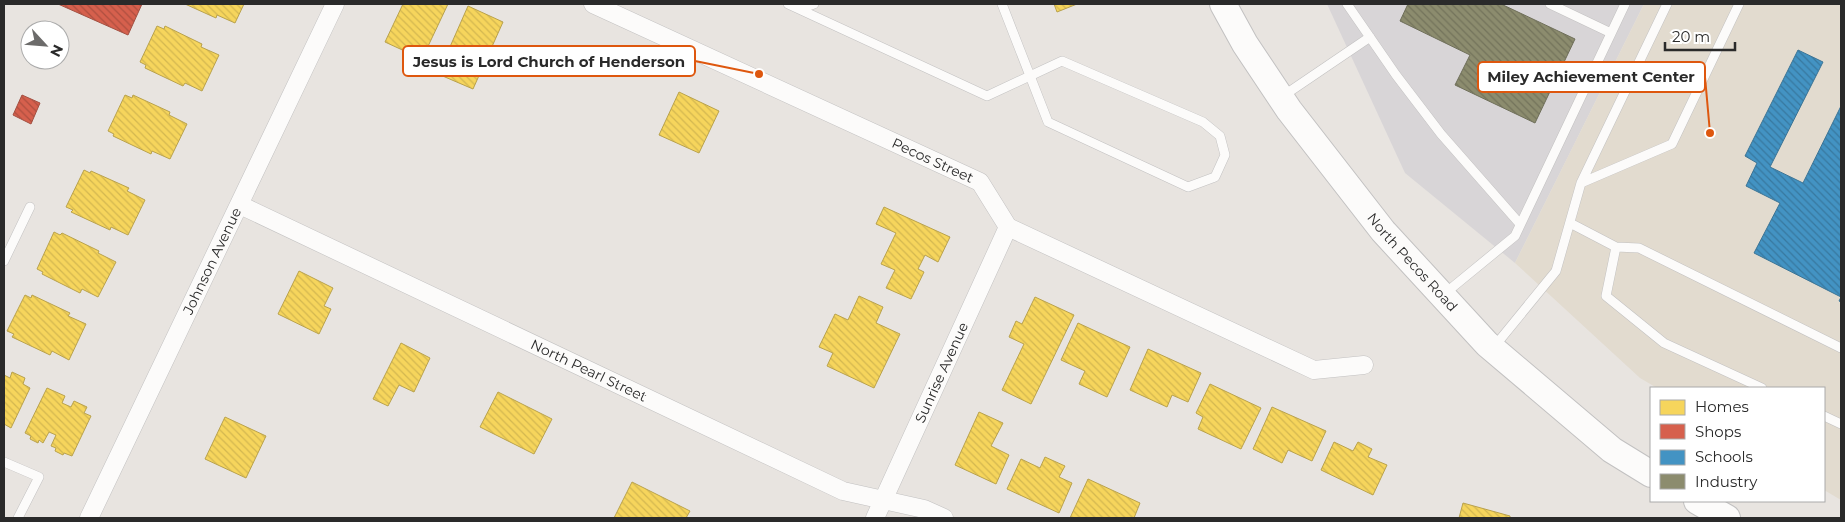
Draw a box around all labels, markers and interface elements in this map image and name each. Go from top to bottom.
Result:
north arrow [20,20,70,70]
scale bar [1665,20,1735,52]
text: 20 m [1672,27,1710,46]
text: N [46,42,67,60]
callout: Jesus is Lord Church of Henderson [403,46,695,76]
text: Jesus is Lord Church of Henderson [412,52,685,71]
callout: Miley Achievement Center [1478,62,1705,92]
text: Miley Achievement Center [1487,67,1695,86]
street label: Pecos Street [889,134,977,187]
street label: Johnson Avenue [178,205,245,318]
street label: North Pecos Road [1363,209,1462,315]
street label: Sunrise Avenue [911,319,972,426]
street label: North Pearl Street [528,335,650,406]
legend [1650,387,1825,502]
text: Homes [1695,397,1749,416]
text: Shops [1695,422,1741,441]
text: Schools [1695,447,1753,466]
text: Industry [1695,472,1758,491]

